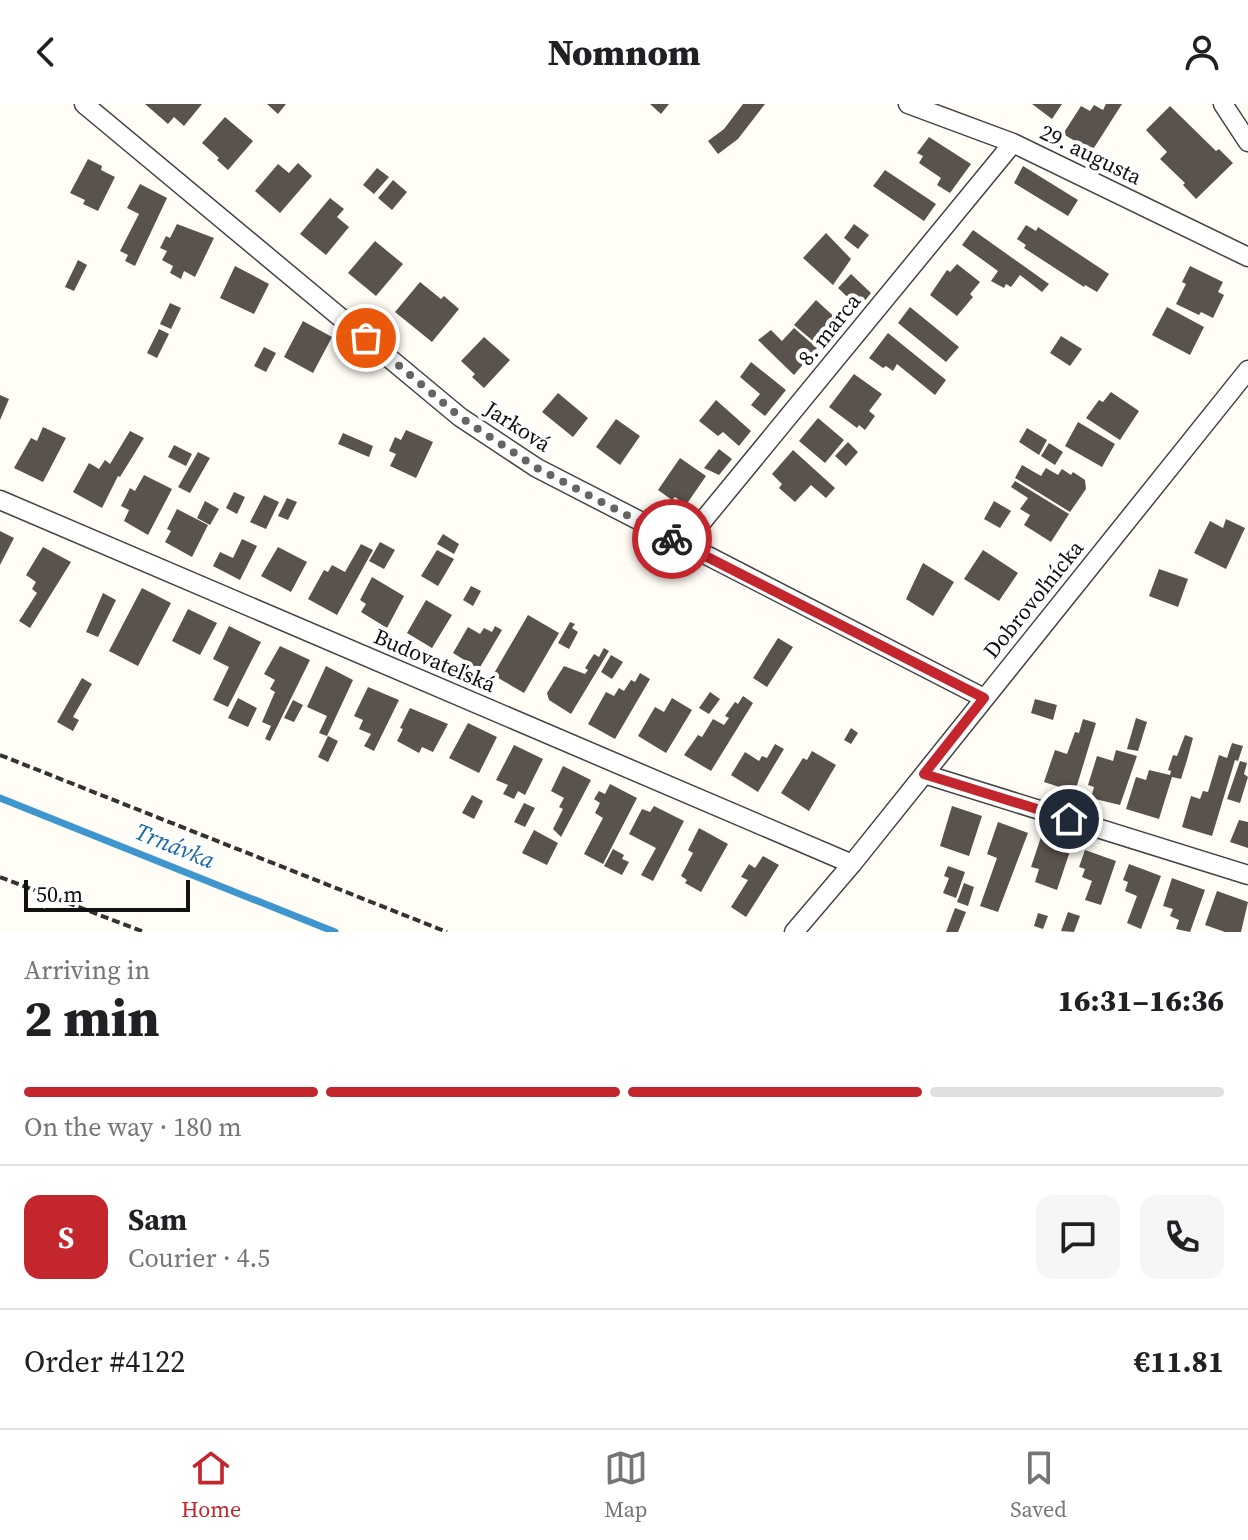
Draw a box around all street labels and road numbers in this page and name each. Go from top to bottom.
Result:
street label: 29. augusta [1035,116,1148,192]
street label: 8. marca [791,286,868,371]
street label: Jarková [478,393,558,459]
street label: Dobrovoľnícka [976,533,1090,664]
street label: Budovateľská [369,621,501,699]

